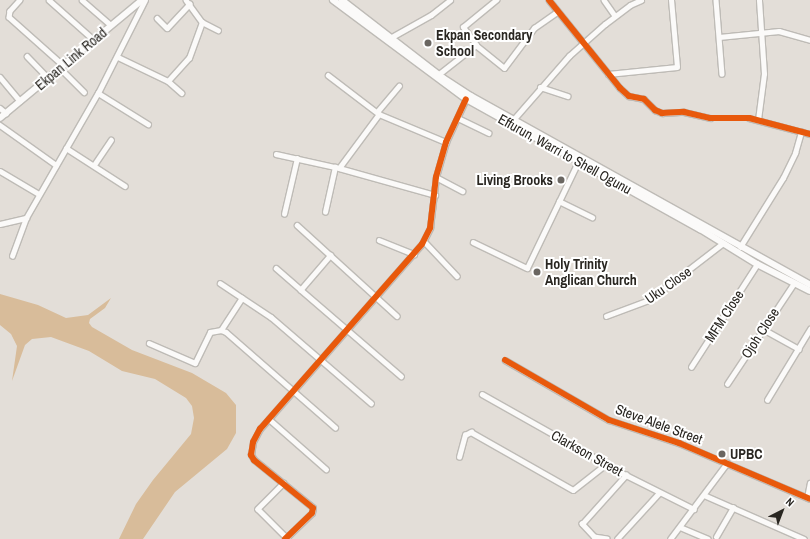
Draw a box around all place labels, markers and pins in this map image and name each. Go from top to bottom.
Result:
place label: Ekpan Secondary School [436,27,532,60]
marker: Ekpan Secondary School [423,38,433,48]
place label: Living Brooks [476,172,553,188]
marker: Living Brooks [556,175,566,185]
place label: Holy Trinity Anglican Church [545,256,637,288]
marker: Holy Trinity Anglican Church [532,267,542,277]
place label: UPBC [730,446,763,462]
marker: UPBC [717,449,727,459]

